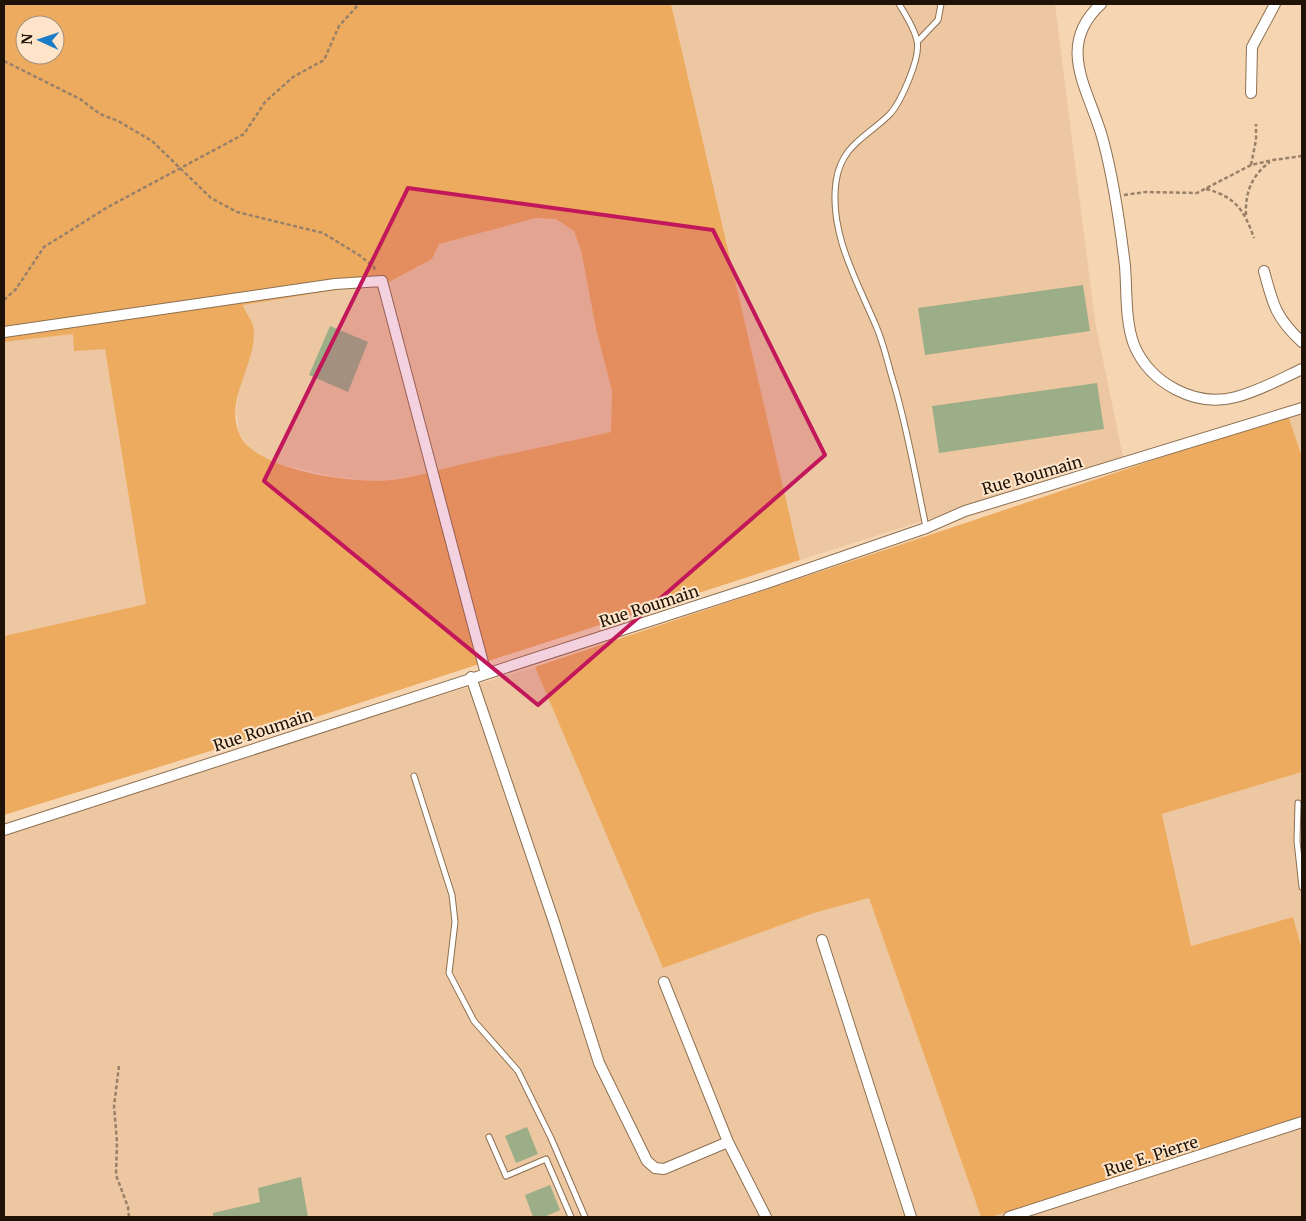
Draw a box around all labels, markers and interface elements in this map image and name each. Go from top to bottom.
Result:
north arrow [15,15,65,65]
text: N [18,33,36,45]
street label: Rue Roumain [979,451,1085,499]
street label: Rue Roumain [597,580,702,632]
street label: Rue Roumain [211,704,316,756]
street label: Rue E. Pierre [1102,1131,1200,1181]

